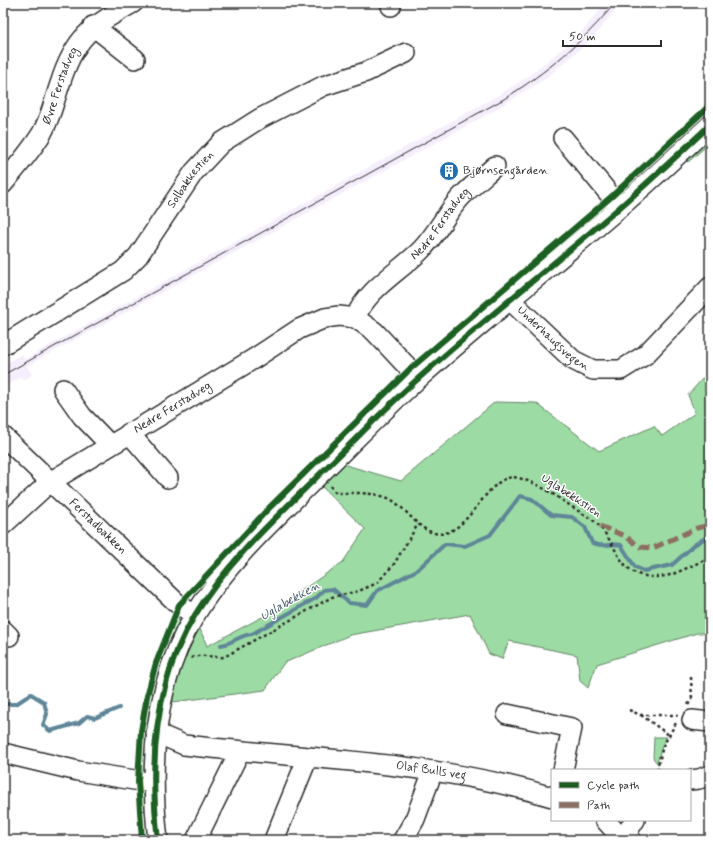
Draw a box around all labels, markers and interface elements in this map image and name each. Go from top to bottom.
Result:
scale bar [563,22,661,48]
text: 50 m [569,29,596,45]
street label: Øvre Ferstadveg [39,44,82,127]
street label: Solbakkestien [164,148,217,212]
building icon: Bjørnsengården [438,160,460,182]
place label: Bjørnsengården [463,163,548,180]
street label: Nedre Ferstadveg [407,184,474,264]
street label: Underhaugsvegen [513,303,592,375]
street label: Nedre Ferstadveg [131,378,214,437]
street label: Uglabekkstien [538,471,604,521]
street label: Ferstadbakken [65,495,130,558]
water label: Uglabekken [257,577,324,625]
street label: Olaf Bulls veg [395,758,468,785]
legend [551,769,691,821]
text: Cycle path [587,778,639,794]
text: Path [587,798,610,814]

